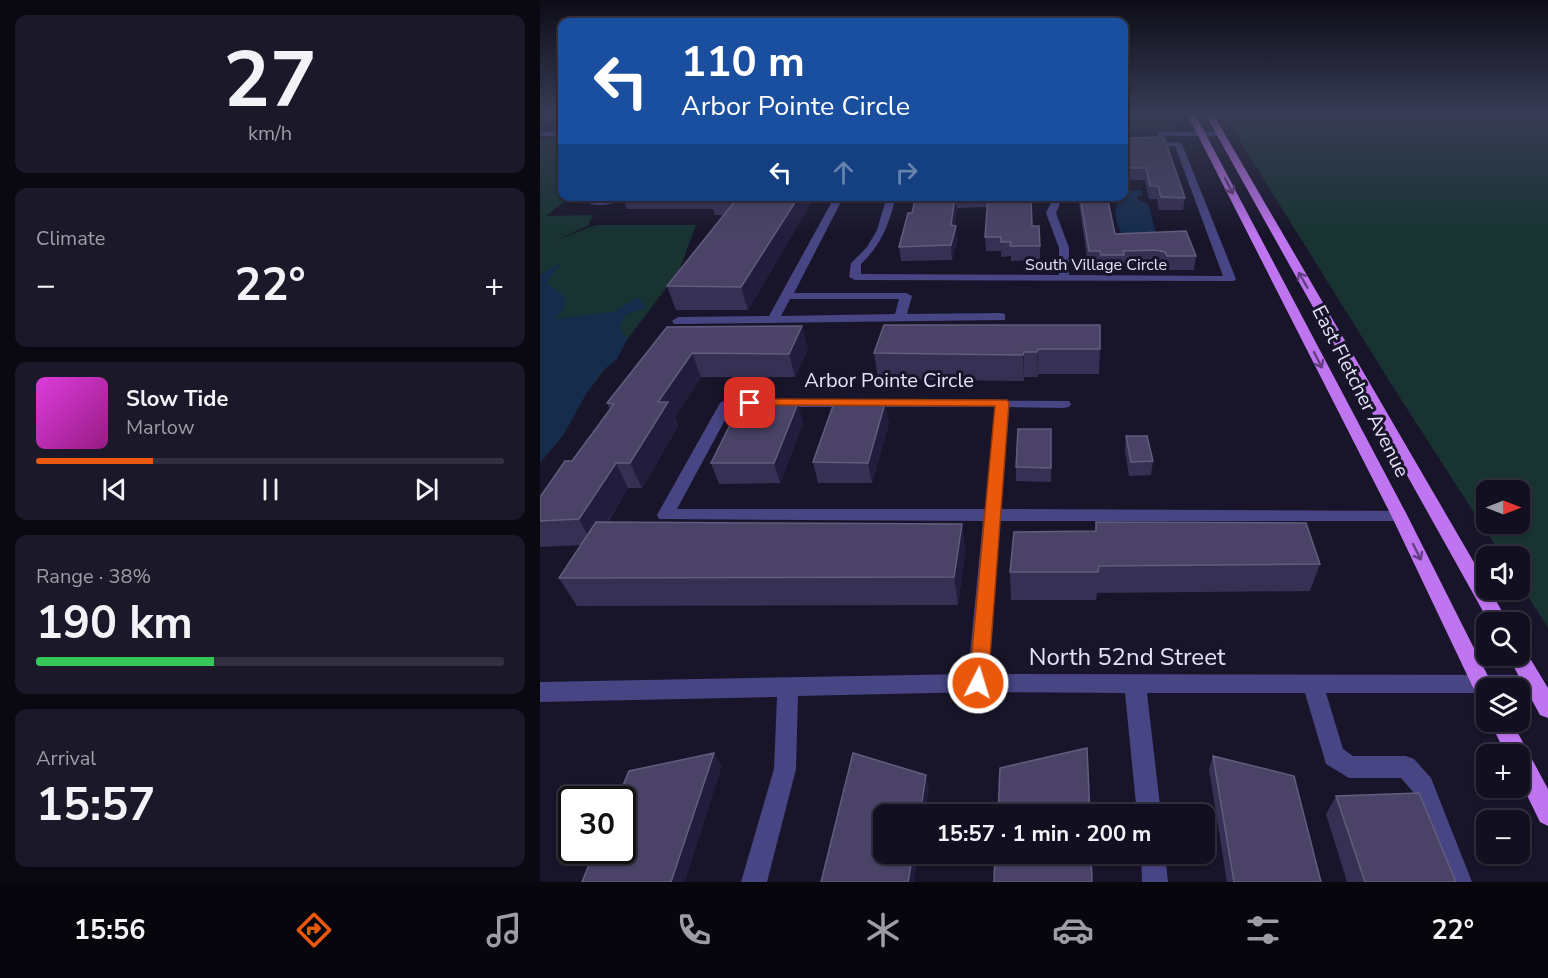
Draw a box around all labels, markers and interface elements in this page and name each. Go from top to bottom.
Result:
text: 27 [223,27,317,134]
text: 110 m [681,34,805,91]
icon: left [582,42,660,120]
text: Arbor Pointe Circle [681,88,910,125]
text: km/h [248,120,292,147]
icon: left [764,156,797,189]
icon: ahead [827,156,860,189]
icon: right [890,156,923,189]
one-way arrow [1224,177,1235,195]
text: Climate [36,225,105,252]
street label: South Village Circle [1025,254,1167,276]
text: 22° [234,255,306,316]
text: − [36,263,56,308]
text: + [484,263,504,308]
one-way arrow [1297,272,1309,289]
street label: East Fletcher Avenue [1305,301,1416,482]
one-way arrow [1313,350,1324,368]
street label: Arbor Pointe Circle [804,367,974,394]
pin [724,377,775,428]
text: Slow Tide [126,384,228,414]
icon: arrive [733,386,766,419]
text: Marlow [126,414,194,441]
icon: previous [98,473,131,506]
icon: pause [254,473,287,506]
icon: next [410,473,443,506]
north arrow [1476,480,1530,534]
map controls [1476,480,1530,864]
one-way arrow [1411,542,1423,560]
button: sound [1476,546,1530,600]
text: Range · 38% [36,563,151,590]
text: 190 km [36,593,193,654]
button: search [1476,612,1530,666]
street label: North 52nd Street [1029,641,1226,673]
position arrow [946,651,1010,715]
button: layers [1476,678,1530,732]
button: + [1476,744,1530,798]
text: Arrival [36,745,96,772]
text: 15:57 [36,775,155,836]
speed limit sign: 30 [558,786,636,864]
button: − [1476,810,1530,864]
text: 15:57 · 1 min · 200 m [937,819,1151,849]
icon: directions [293,909,335,951]
icon: music [483,909,525,951]
icon: phone [673,909,715,951]
icon: climate [862,909,904,951]
icon: car [1052,909,1094,951]
icon: filters [1242,909,1284,951]
text: 15:56 [74,912,145,949]
text: 22° [1431,912,1474,949]

